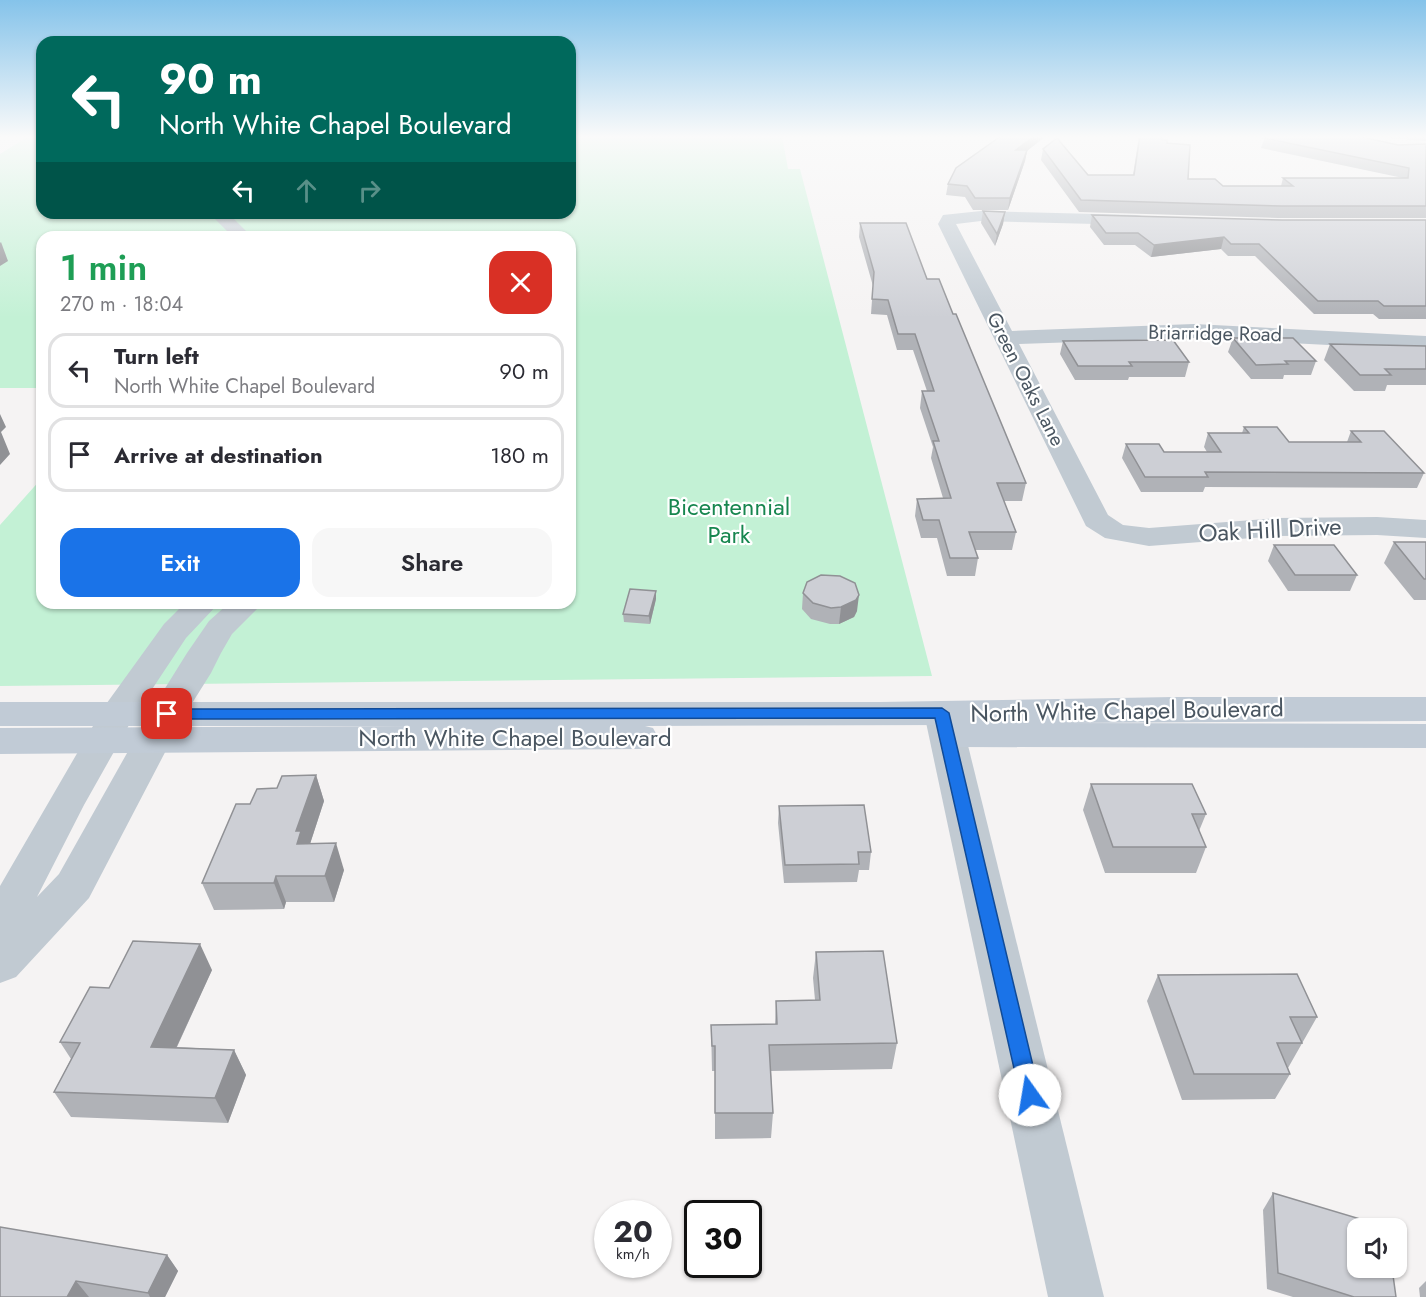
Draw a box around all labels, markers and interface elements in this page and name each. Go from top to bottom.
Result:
text: 90 m [159,49,262,110]
icon: left [60,60,138,138]
text: North White Chapel Boulevard [159,105,512,144]
icon: left [227,174,260,207]
icon: ahead [290,174,323,207]
icon: right [353,174,386,207]
text: 1 min [60,241,147,293]
button: close [489,251,552,314]
text: 270 m · 18:04 [60,290,183,319]
street label: Green Oaks Lane [979,307,1072,451]
street label: Briarridge Road [1148,318,1282,349]
text: Turn left [114,340,199,372]
icon: left [63,354,96,387]
text: 90 m [499,355,549,387]
text: North White Chapel Boulevard [114,372,375,401]
icon: arrive [63,438,96,471]
text: Arrive at destination [114,439,323,471]
text: 180 m [490,439,549,471]
park label: Bicentennial Park [668,489,790,552]
street label: Oak Hill Drive [1198,508,1342,551]
button: Exit [60,528,300,597]
button: Share [312,528,552,597]
pin [141,688,192,739]
street label: North White Chapel Boulevard [970,690,1284,731]
icon: arrive [150,697,183,730]
street label: North White Chapel Boulevard [358,720,672,755]
position arrow [998,1063,1062,1127]
speed limit sign: 30 [684,1200,762,1278]
text: 20 [613,1210,653,1253]
map controls [1347,1218,1407,1278]
button: sound [1347,1218,1407,1278]
text: km/h [616,1243,650,1265]

